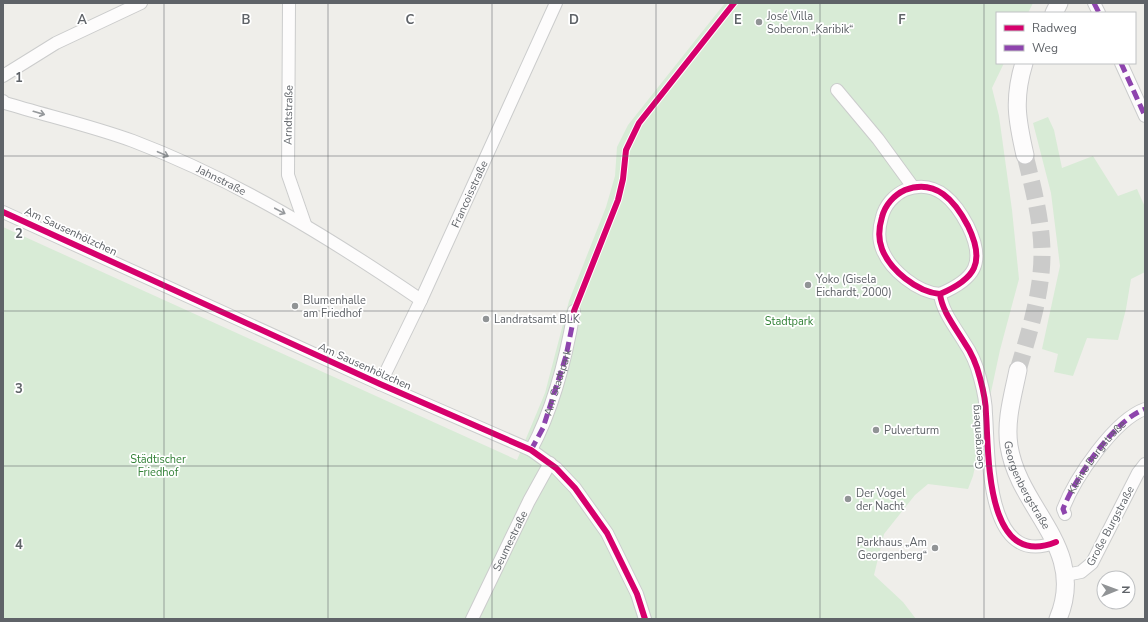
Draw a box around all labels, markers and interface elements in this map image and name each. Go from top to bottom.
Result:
place label: José Villa Soberon „Karibik“ [766,9,853,37]
text: A [77,11,87,29]
text: B [242,11,251,29]
text: C [406,11,415,29]
text: D [569,11,579,29]
text: E [734,11,742,29]
text: F [898,11,906,29]
legend [996,12,1136,64]
marker: José Villa Soberon „Karibik“ [754,17,764,27]
text: Radweg [1032,20,1077,36]
text: Weg [1032,40,1058,56]
text: 1 [15,69,23,87]
street label: Arndtstraße [280,85,297,145]
one-way arrow [33,110,46,117]
one-way arrow [156,150,168,158]
street label: Francoisstraße [448,158,492,230]
street label: Jahnstraße [193,161,249,199]
street label: Am Sausenhölzchen [22,203,119,259]
one-way arrow [273,207,285,215]
text: 2 [15,225,23,243]
place label: Yoko (Gisela Eichardt, 2000) [815,272,892,300]
marker: Yoko (Gisela Eichardt, 2000) [803,280,813,290]
place label: Blumenhalle am Friedhof [303,293,366,321]
marker: Blumenhalle am Friedhof [290,301,300,311]
place label: Landratsamt BLK [494,312,581,327]
marker: Landratsamt BLK [481,314,491,324]
park label: Stadtpark [765,314,814,329]
street label: Am Sausenhölzchen [316,339,414,394]
street label: Am Stadtpark [540,348,575,418]
text: 3 [15,380,23,398]
street label: Georgenberg [968,404,987,470]
street label: Kleine Burgstraße [1064,417,1129,496]
place label: Pulverturm [884,423,939,438]
marker: Pulverturm [871,425,881,435]
street label: Georgenbergstraße [1000,440,1054,532]
park label: Städtischer Friedhof [130,452,186,480]
street label: Große Burgstraße [1083,483,1138,569]
place label: Der Vogel der Nacht [856,486,906,514]
marker: Der Vogel der Nacht [843,494,853,504]
street label: Seumestraße [489,508,531,574]
place label: Parkhaus „Am Georgenberg“ [857,535,927,563]
text: 4 [15,536,23,554]
marker: Parkhaus „Am Georgenberg“ [930,543,940,553]
north arrow [1096,570,1136,610]
text: N [1118,586,1133,594]

